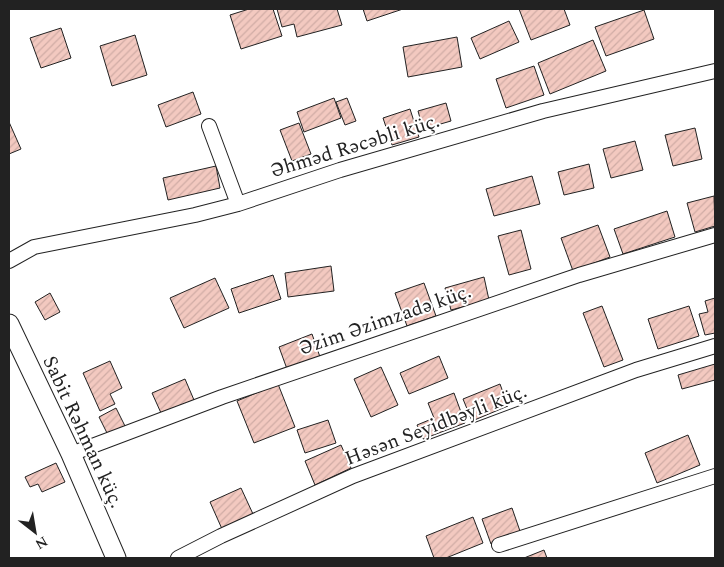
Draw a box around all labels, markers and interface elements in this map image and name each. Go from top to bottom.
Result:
street label: Əhməd Rəcəbli küç. [267,106,443,186]
street label: Əzim Əzimzadə küç. [295,276,475,364]
street label: Sabit Rəhman küç. [35,351,131,513]
street label: Həsən Seyidbəyli küç. [341,376,531,474]
north arrow [10,507,60,557]
text: N [31,531,52,555]

